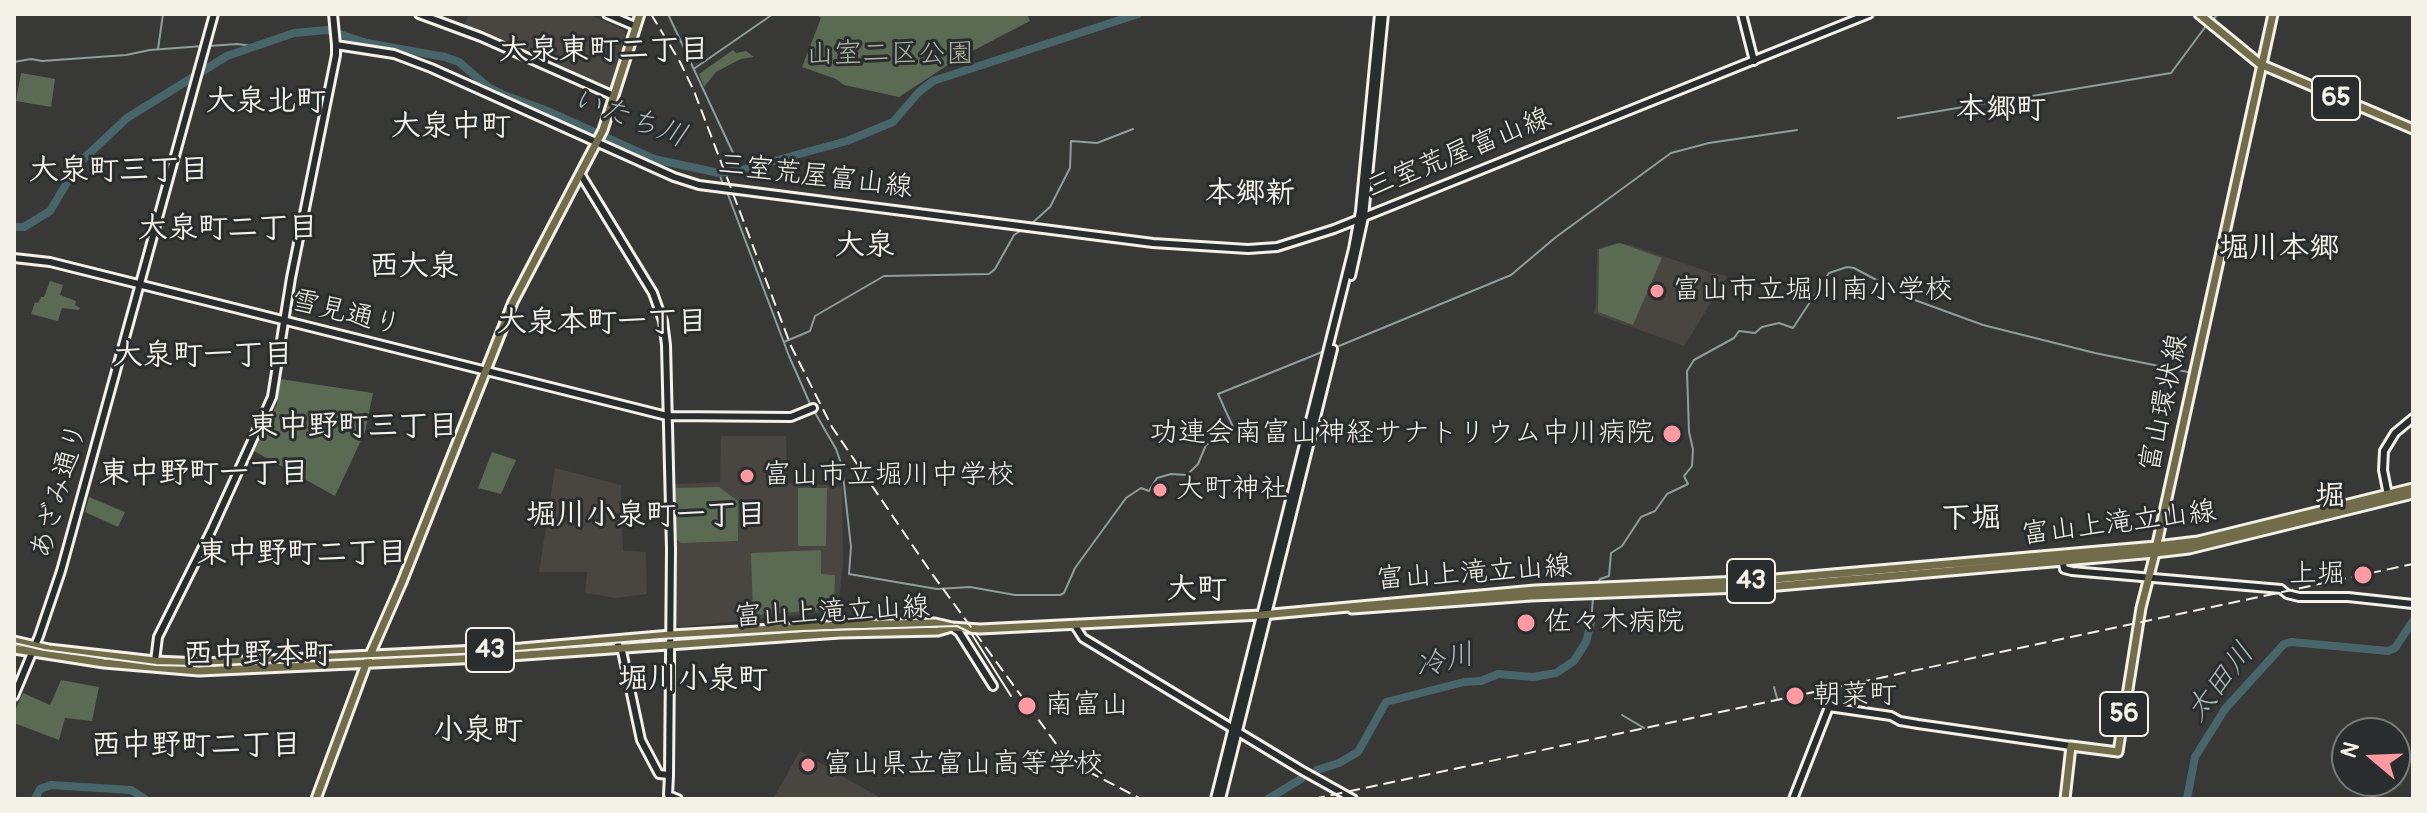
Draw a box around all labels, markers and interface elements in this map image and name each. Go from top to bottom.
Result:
district label: 大泉東町二丁目 [499,33,709,69]
park label: 山室二区公園 [806,38,974,72]
road number: 65 [2312,76,2360,120]
water label: いたち川 [566,82,692,156]
district label: 大泉北町 [206,84,326,120]
district label: 本郷町 [1956,92,2046,128]
street label: 三室荒屋富山線 [1362,102,1556,206]
district label: 大泉中町 [391,109,511,145]
street label: 三室荒屋富山線 [716,148,914,206]
district label: 大泉町三丁目 [29,153,209,189]
district label: 本郷新 [1205,176,1295,212]
district label: 大泉町二丁目 [138,211,318,247]
district label: 大泉 [835,228,895,264]
district label: 堀川本郷 [2219,231,2339,267]
district label: 西大泉 [369,249,459,285]
place label: 富山市立堀川南小学校 [1673,274,1953,308]
marker: 富山市立堀川南小学校 [1648,282,1666,300]
street label: 雪見通り [288,284,404,344]
district label: 大泉本町一丁目 [497,305,707,341]
street label: 富山環状線 [2134,331,2196,475]
district label: 大泉町一丁目 [113,338,293,374]
district label: 東中野町三丁目 [248,409,458,445]
place label: 功連会南富山神経サナトリウム中川病院 [1150,417,1654,451]
street label: あざみ通り [25,419,95,563]
marker: 功連会南富山神経サナトリウム中川病院 [1661,423,1683,445]
district label: 東中野町一丁目 [99,456,309,492]
place label: 富山市立堀川中学校 [763,459,1015,493]
marker: 富山市立堀川中学校 [738,467,756,485]
place label: 大町神社 [1176,473,1288,507]
district label: 堀 [2315,479,2345,515]
marker: 大町神社 [1151,481,1169,499]
street label: 富山上滝立山線 [2020,495,2218,553]
district label: 堀川小泉町一丁目 [526,498,766,534]
district label: 下堀 [1941,501,2001,537]
district label: 東中野町二丁目 [197,536,407,572]
street label: 富山上滝立山線 [1375,550,1573,598]
place label: 上堀 [2289,558,2345,592]
road number: 43 [1727,559,1775,603]
marker: 上堀 [2352,564,2374,586]
district label: 大町 [1167,572,1227,608]
street label: 富山上滝立山線 [733,591,931,635]
place label: 佐々木病院 [1544,606,1684,640]
marker: 佐々木病院 [1515,612,1537,634]
road number: 43 [466,628,514,672]
water label: 太田川 [2179,636,2263,730]
district label: 西中野本町 [183,637,333,673]
water label: 冷川 [1412,637,1478,687]
district label: 堀川小泉町 [618,662,768,698]
place label: 朝菜町 [1813,679,1897,713]
marker: 朝菜町 [1784,685,1806,707]
place label: 南富山 [1045,689,1129,723]
road number: 56 [2100,692,2148,736]
marker: 南富山 [1016,695,1038,717]
district label: 小泉町 [433,713,523,749]
north arrow [2331,717,2411,797]
district label: 西中野町二丁目 [91,728,301,764]
text: N [2335,738,2366,761]
place label: 富山県立富山高等学校 [824,748,1104,782]
marker: 富山県立富山高等学校 [799,756,817,774]

